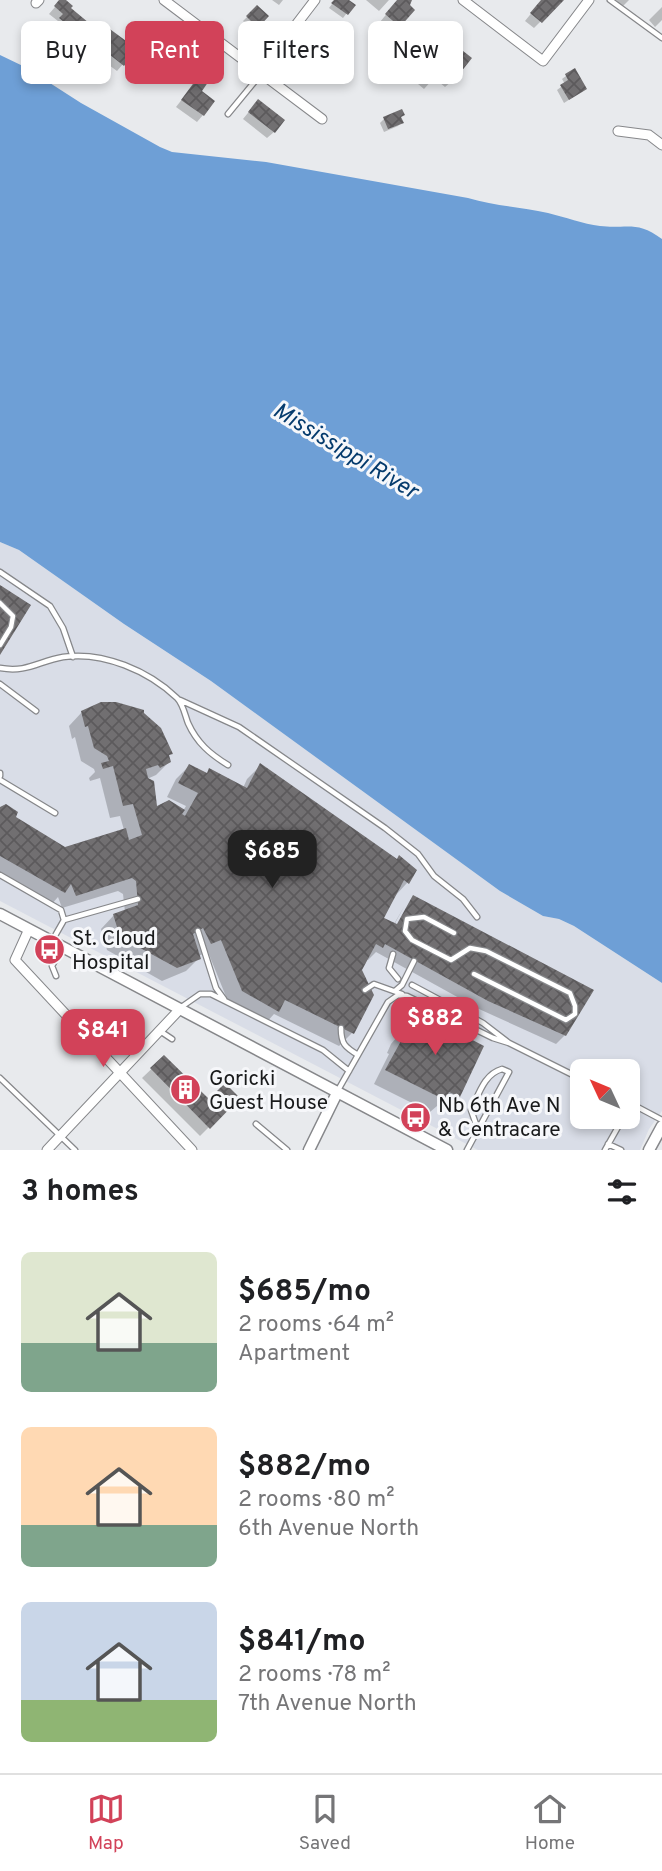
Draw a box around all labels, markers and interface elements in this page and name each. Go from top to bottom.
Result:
chip: Buy [21,21,111,84]
chip: Rent [125,21,224,84]
chip: Filters [238,21,354,84]
chip: New [368,21,463,84]
water label: Mississippi River [267,397,424,508]
pin: $685 [231,830,313,890]
text: $685 [244,838,300,867]
place label: St. Cloud Hospital [72,926,156,977]
bus stop icon: St. Cloud Hospital [32,933,66,967]
pin: $882 [394,998,476,1057]
text: $882 [407,1005,463,1034]
pin: $841 [62,1010,144,1069]
text: $841 [77,1017,129,1046]
north arrow [570,1059,640,1129]
map controls [570,1059,640,1129]
place label: Goricki Guest House [209,1066,328,1117]
building icon: Goricki Guest House [169,1073,203,1107]
place label: Nb 6th Ave N & Centracare [438,1093,561,1144]
bus stop icon: Nb 6th Ave N & Centracare [398,1100,432,1134]
icon: filters [603,1173,641,1211]
text: 3 homes [21,1174,139,1211]
text: $685/mo [238,1274,371,1311]
icon: home [77,1280,161,1364]
text: 2 rooms · 64 m² [238,1311,394,1340]
text: Apartment [238,1340,350,1369]
text: $882/mo [238,1449,371,1486]
icon: home [77,1455,161,1539]
text: 2 rooms · 80 m² [238,1486,395,1515]
text: 6th Avenue North [238,1515,419,1544]
text: $841/mo [238,1624,365,1661]
icon: home [77,1630,161,1714]
text: 2 rooms · 78 m² [238,1661,391,1690]
text: 7th Avenue North [238,1690,417,1719]
tab: Map [87,1790,125,1856]
tab: Saved [299,1790,351,1856]
tab: Home [525,1790,575,1856]

